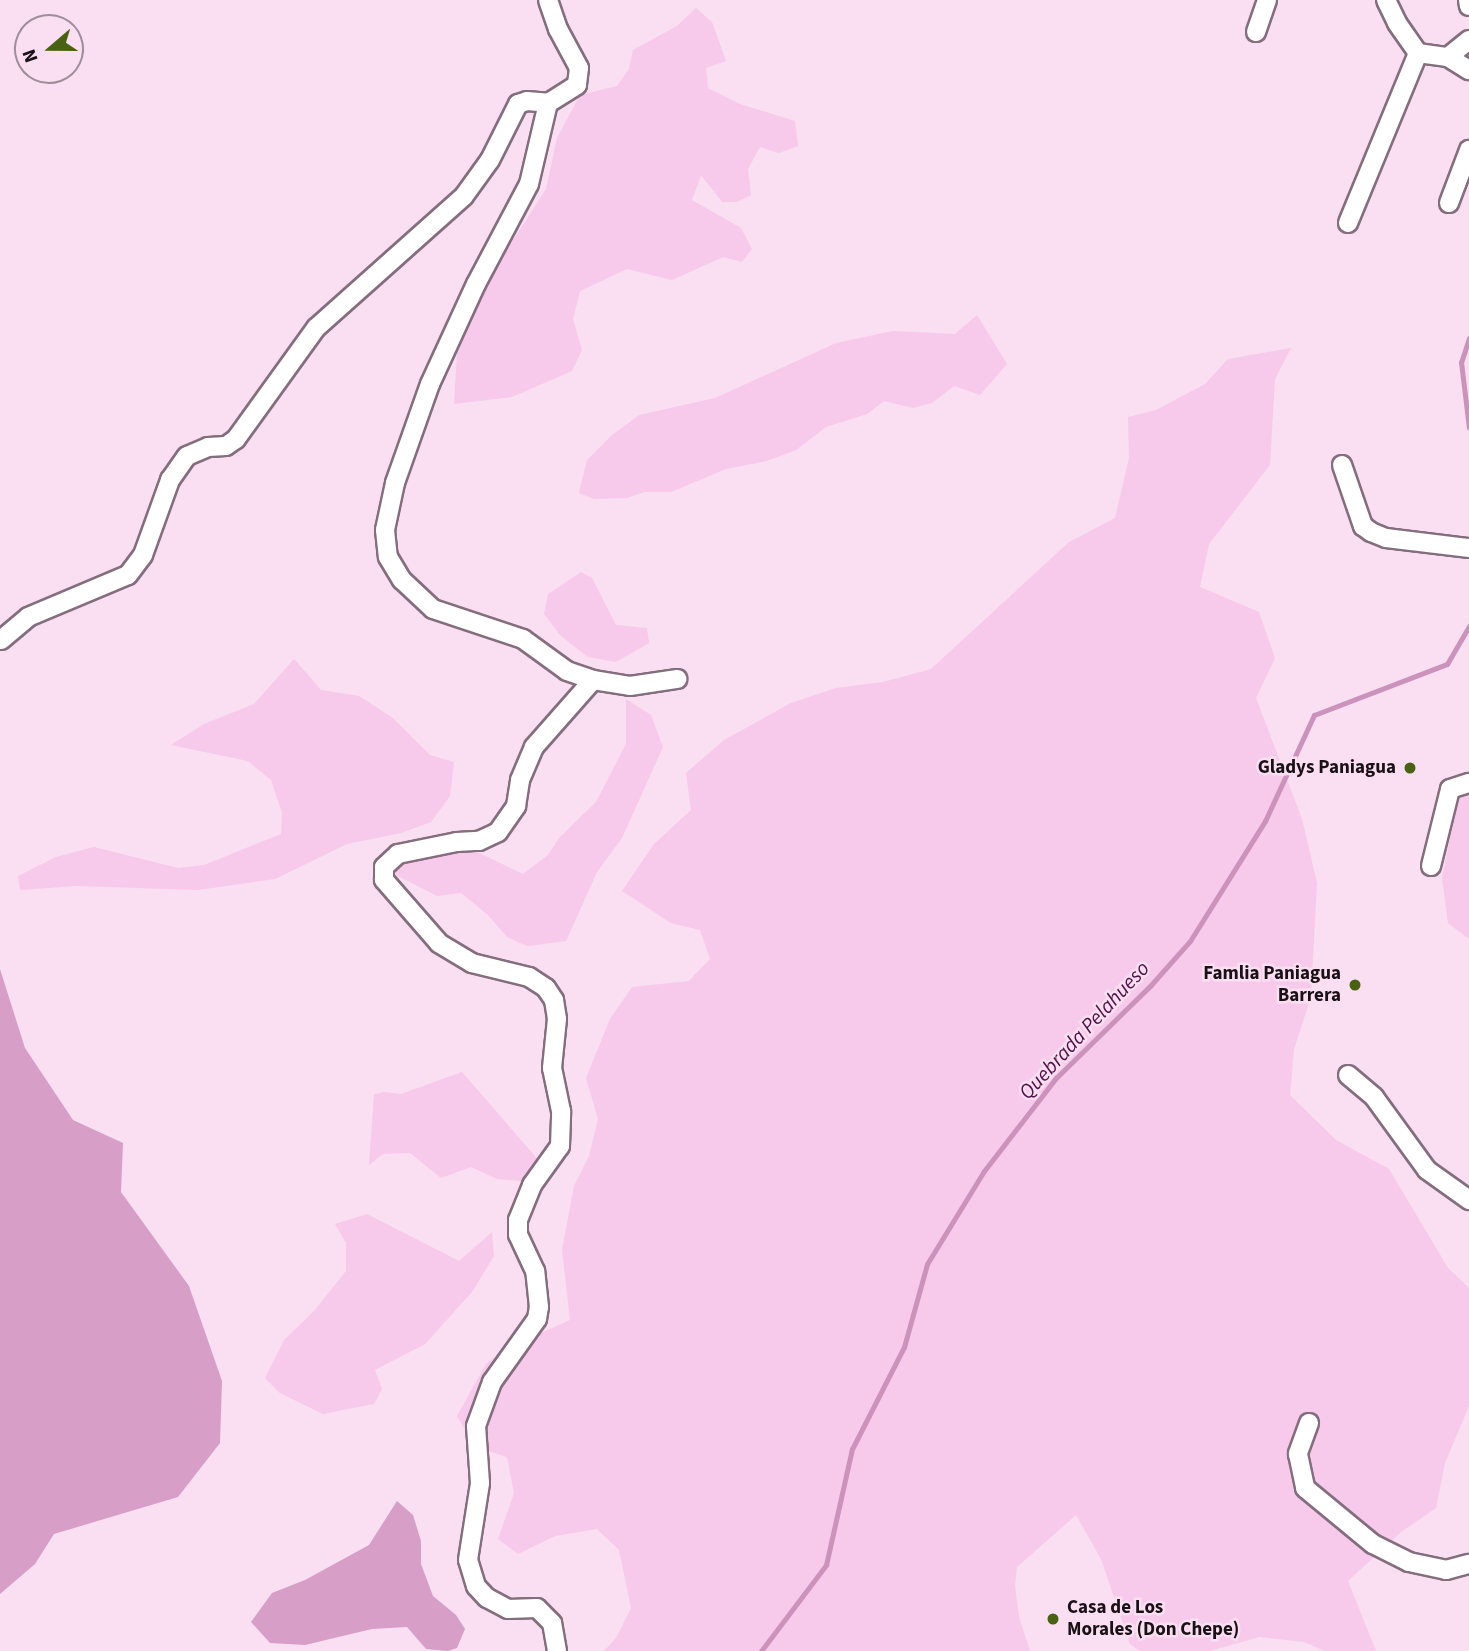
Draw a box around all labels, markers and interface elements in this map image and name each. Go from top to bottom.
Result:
north arrow [14,14,84,84]
text: N [16,45,46,66]
place label: Gladys Paniagua [1258,757,1396,779]
marker: Gladys Paniagua [1402,760,1418,776]
water label: Quebrada Pelahueso [1014,956,1154,1104]
place label: Famlia Paniagua Barrera [1203,963,1341,1007]
marker: Famlia Paniagua Barrera [1347,977,1363,993]
place label: Casa de Los Morales (Don Chepe) [1067,1597,1239,1641]
marker: Casa de Los Morales (Don Chepe) [1045,1611,1061,1627]

